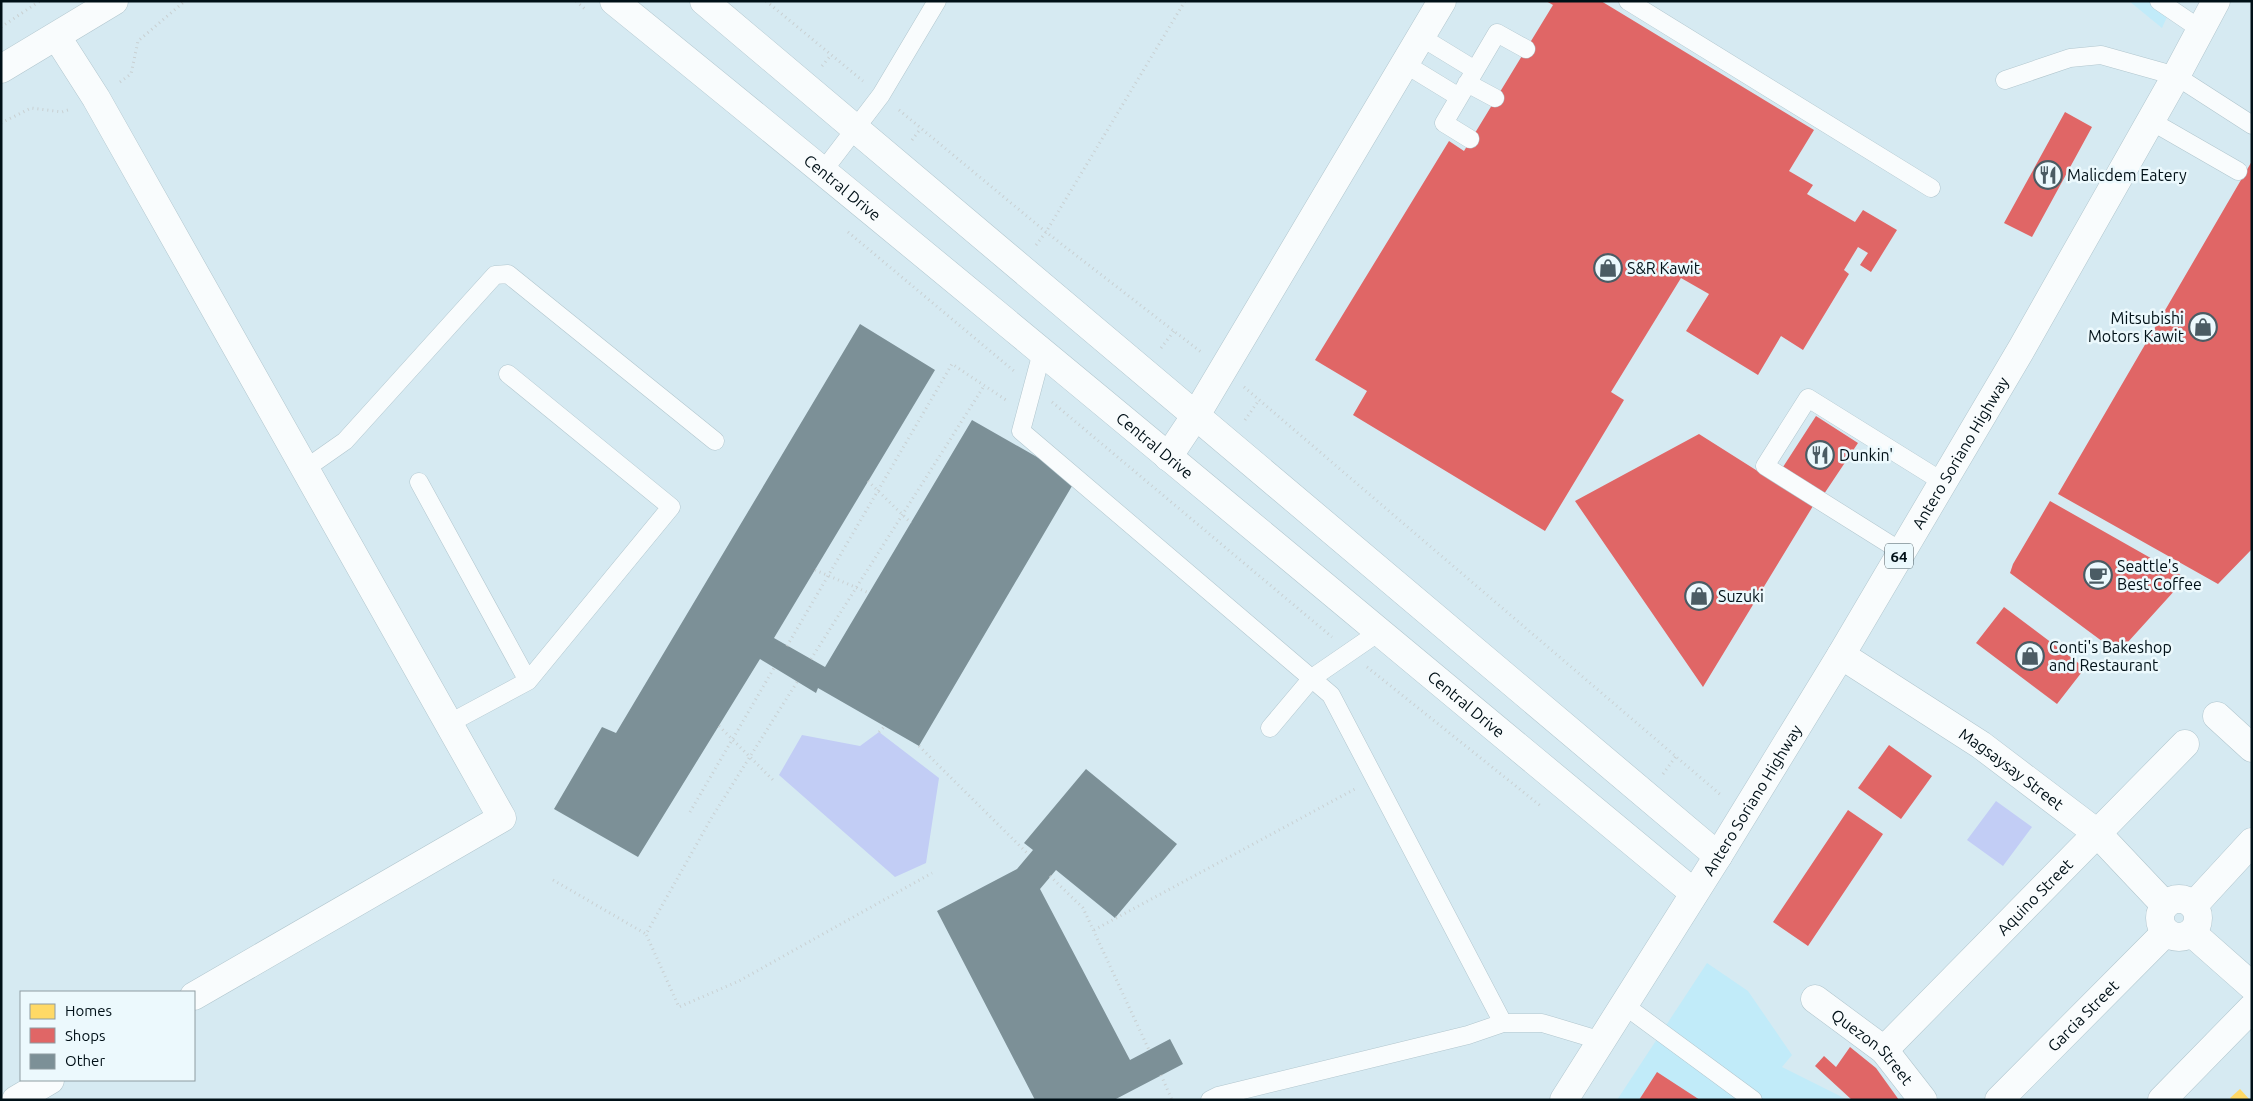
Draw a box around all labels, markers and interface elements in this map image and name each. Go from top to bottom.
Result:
street label: Central Drive [801,151,885,224]
restaurant icon: Malicdem Eatery [2033,160,2063,190]
place label: Malicdem Eatery [2067,166,2187,184]
shop icon: S&R Kawit [1593,253,1623,283]
place label: S&R Kawit [1627,259,1701,277]
place label: Mitsubishi Motors Kawit [2088,309,2185,345]
shop icon: Mitsubishi Motors Kawit [2188,312,2218,342]
street label: Antero Soriano Highway [1908,373,2012,532]
street label: Central Drive [1113,408,1197,482]
restaurant icon: Dunkin' [1805,440,1835,470]
place label: Dunkin' [1839,446,1893,464]
road number: 64 [1885,544,1913,568]
place label: Seattle's Best Coffee [2117,557,2202,593]
cafe icon: Seattle's Best Coffee [2083,560,2113,590]
shop icon: Suzuki [1684,581,1714,611]
place label: Suzuki [1718,587,1764,605]
place label: Conti's Bakeshop and Restaurant [2049,638,2172,674]
shop icon: Conti's Bakeshop and Restaurant [2015,641,2045,671]
street label: Central Drive [1424,667,1508,741]
street label: Antero Soriano Highway [1699,721,1805,879]
street label: Magsaysay Street [1956,724,2068,814]
street label: Aquino Street [1993,854,2077,939]
street label: Garcia Street [2044,976,2123,1055]
legend [20,991,195,1081]
text: Homes [65,1002,112,1019]
street label: Quezon Street [1828,1005,1917,1089]
text: Shops [65,1027,106,1044]
text: Other [65,1052,105,1069]

